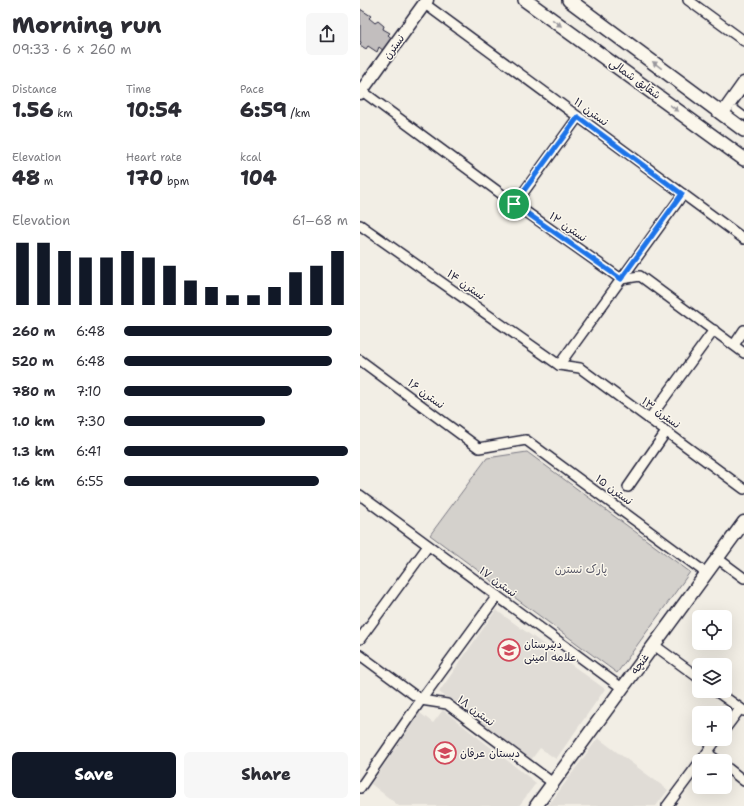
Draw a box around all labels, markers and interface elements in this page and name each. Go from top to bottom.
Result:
text: Morning run [12,11,162,40]
button: share [306,13,348,55]
one-way arrow [552,19,562,27]
street label: نسترن [380,32,408,62]
text: 09:33 · 6 × 260 m [12,41,131,58]
street label: شقایق شمالی [606,55,664,103]
one-way arrow [651,61,662,69]
text: Distance [12,82,57,97]
text: Time [126,82,151,97]
text: Pace [240,82,264,97]
street label: نسترن ۱۱ [571,94,611,130]
text: 1.56 [12,97,53,123]
text: 10:54 [126,97,182,123]
text: 6:59 [240,97,287,123]
one-way arrow [668,103,679,112]
text: km [53,106,73,121]
text: /km [287,106,310,121]
text: Elevation [12,150,61,165]
text: Heart rate [126,150,182,165]
text: kcal [240,150,261,165]
text: 48 [12,165,40,191]
text: 170 [126,165,163,191]
text: 104 [240,165,277,191]
text: m [40,174,53,189]
text: bpm [163,174,189,189]
pin [497,187,531,221]
icon: arrive [503,193,525,215]
street label: نسترن ۱۲ [546,209,590,245]
text: Elevation [12,212,70,229]
text: 61–68 m [292,212,348,229]
street label: نسترن ۱۴ [444,266,488,304]
text: 260 m [12,323,55,340]
text: 6:48 [76,323,105,340]
text: 520 m [12,353,54,370]
text: 6:48 [76,353,105,370]
street label: نسترن ۱۶ [405,376,447,412]
text: 780 m [12,383,55,400]
text: 7:10 [76,383,101,400]
street label: نسترن ۱۳ [639,394,683,432]
text: 1.0 km [12,413,54,430]
text: 7:30 [76,413,105,430]
text: 1.3 km [12,443,55,460]
text: 6:41 [76,443,101,460]
street label: نسترن ۱۵ [592,471,636,509]
text: 1.6 km [12,473,55,490]
text: 6:55 [76,473,103,490]
park label: پارک نسترن [555,562,607,577]
street label: نسترن ۱۷ [476,563,520,601]
map controls [692,610,732,794]
button: locate [692,610,732,650]
school or university icon: دبیرستان علامه امینی [496,637,522,663]
place label: دبیرستان علامه امینی [524,637,577,665]
street label: غنچه [627,651,653,677]
button: layers [692,658,732,698]
street label: نسترن ۱۸ [454,692,498,730]
button: + [692,706,732,746]
school or university icon: دبستان عرفان [432,740,458,766]
place label: دبستان عرفان [460,746,520,761]
button: Save [12,752,176,798]
button: Share [184,752,348,798]
button: − [692,754,732,794]

